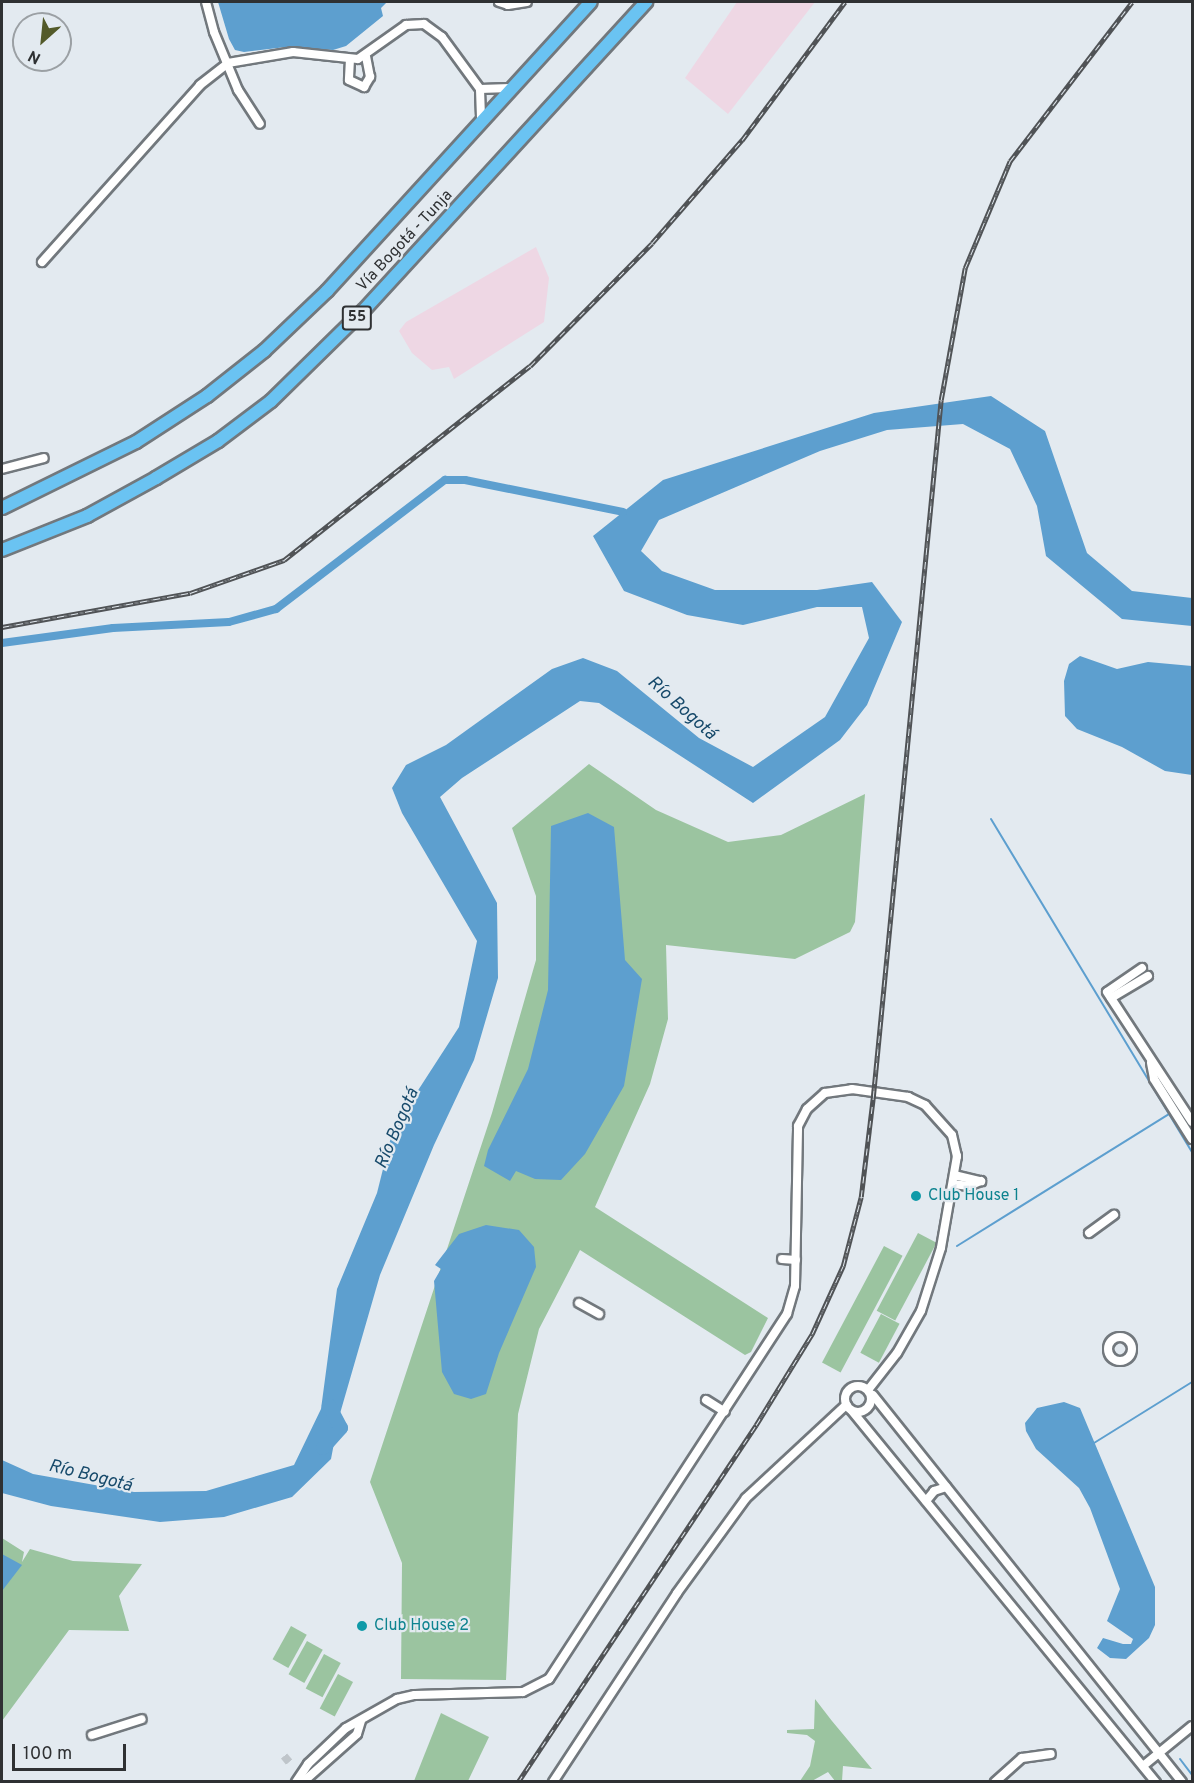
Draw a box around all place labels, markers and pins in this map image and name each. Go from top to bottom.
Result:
place label: Club House 1 [928,1186,1019,1206]
marker: Club House 1 [909,1189,923,1203]
place label: Club House 2 [374,1616,469,1636]
marker: Club House 2 [355,1619,369,1633]

